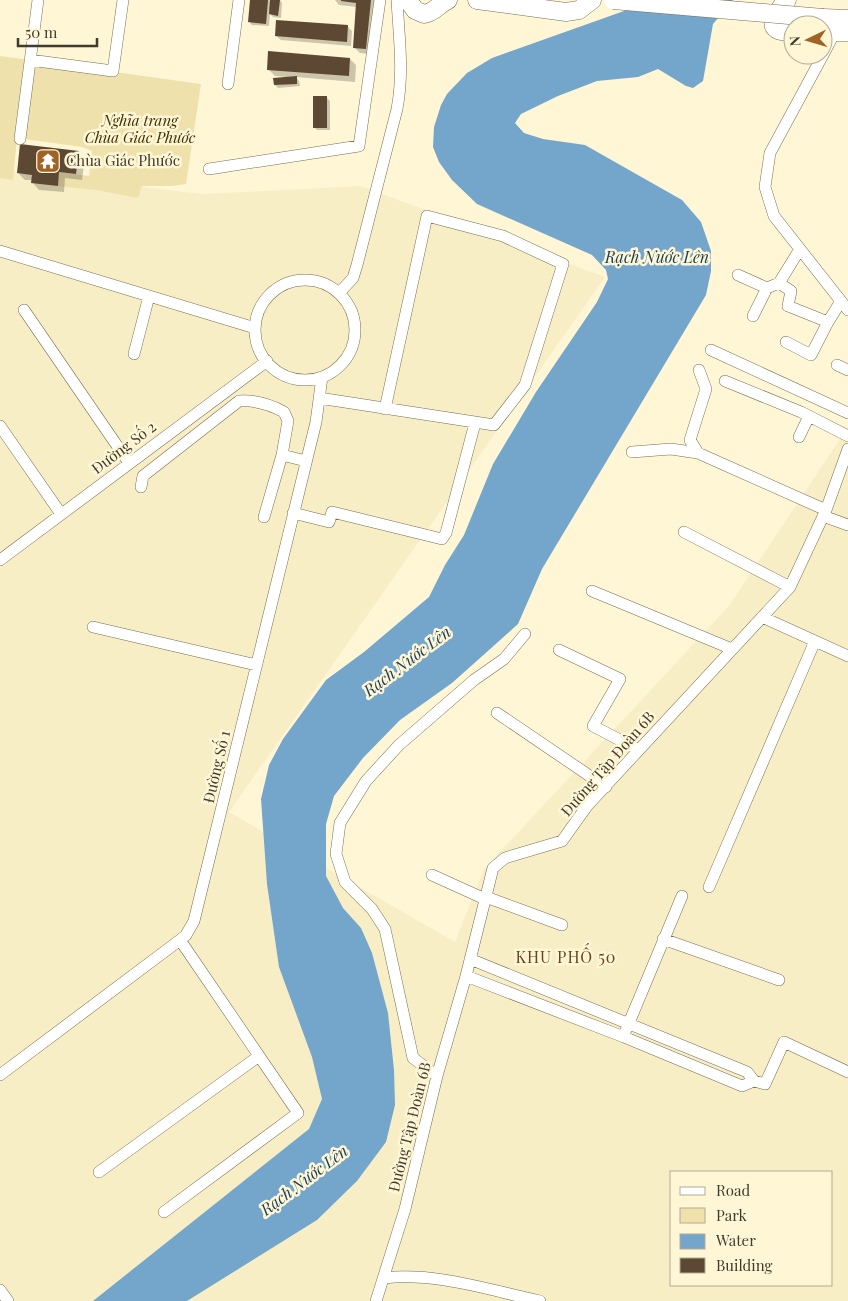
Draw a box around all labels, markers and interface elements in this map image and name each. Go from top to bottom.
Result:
scale bar [18,15,96,47]
north arrow [783,15,833,65]
text: 50 m [25,22,58,42]
text: N [785,35,804,47]
park label: Nghĩa trang Chùa Giác Phước [85,110,196,147]
temple icon: Chùa Giác Phước [35,148,61,174]
place label: Chùa Giác Phước [66,150,180,170]
water label: Rạch Nước Lên [604,246,709,267]
street label: Đường Số 2 [87,416,160,478]
water label: Rạch Nước Lên [358,621,455,701]
street label: Đường Tập Đoàn 6B [556,707,658,820]
street label: Đường Số 1 [197,728,234,805]
district label: KHU PHỐ 50 [516,942,616,967]
street label: Đường Tập Đoàn 6B [383,1060,435,1194]
water label: Rạch Nước Lên [255,1140,352,1220]
legend [670,1171,833,1286]
text: Road [716,1180,750,1200]
text: Park [716,1205,748,1225]
text: Water [715,1230,756,1250]
text: Building [716,1255,773,1275]

